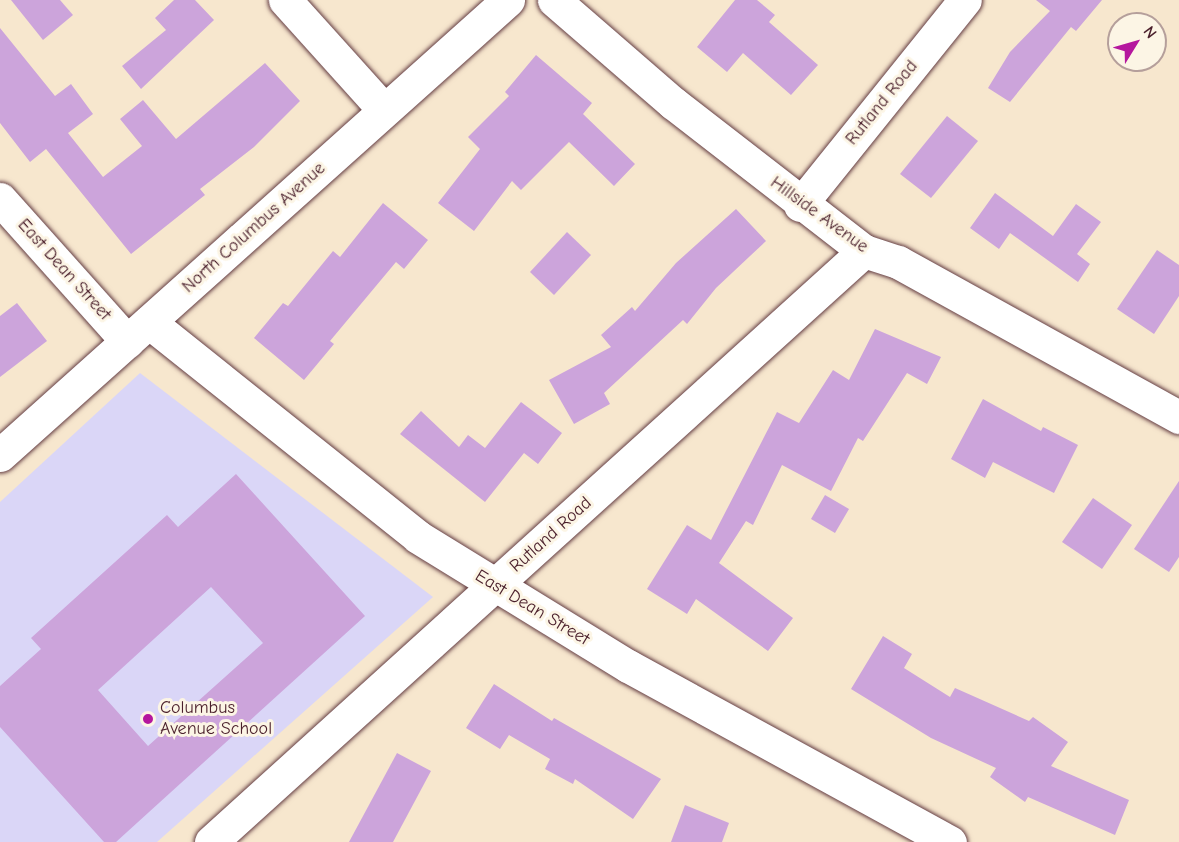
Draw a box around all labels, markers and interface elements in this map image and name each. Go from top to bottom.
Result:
north arrow [1107,12,1167,72]
text: N [1139,23,1160,42]
street label: Rutland Road [841,56,923,150]
street label: North Columbus Avenue [178,158,330,298]
street label: Hillside Avenue [766,172,872,258]
street label: East Dean Street [13,215,115,325]
street label: Rutland Road [506,493,596,577]
street label: East Dean Street [471,565,593,651]
place label: Columbus Avenue School [160,698,272,740]
marker: Columbus Avenue School [141,712,155,726]

